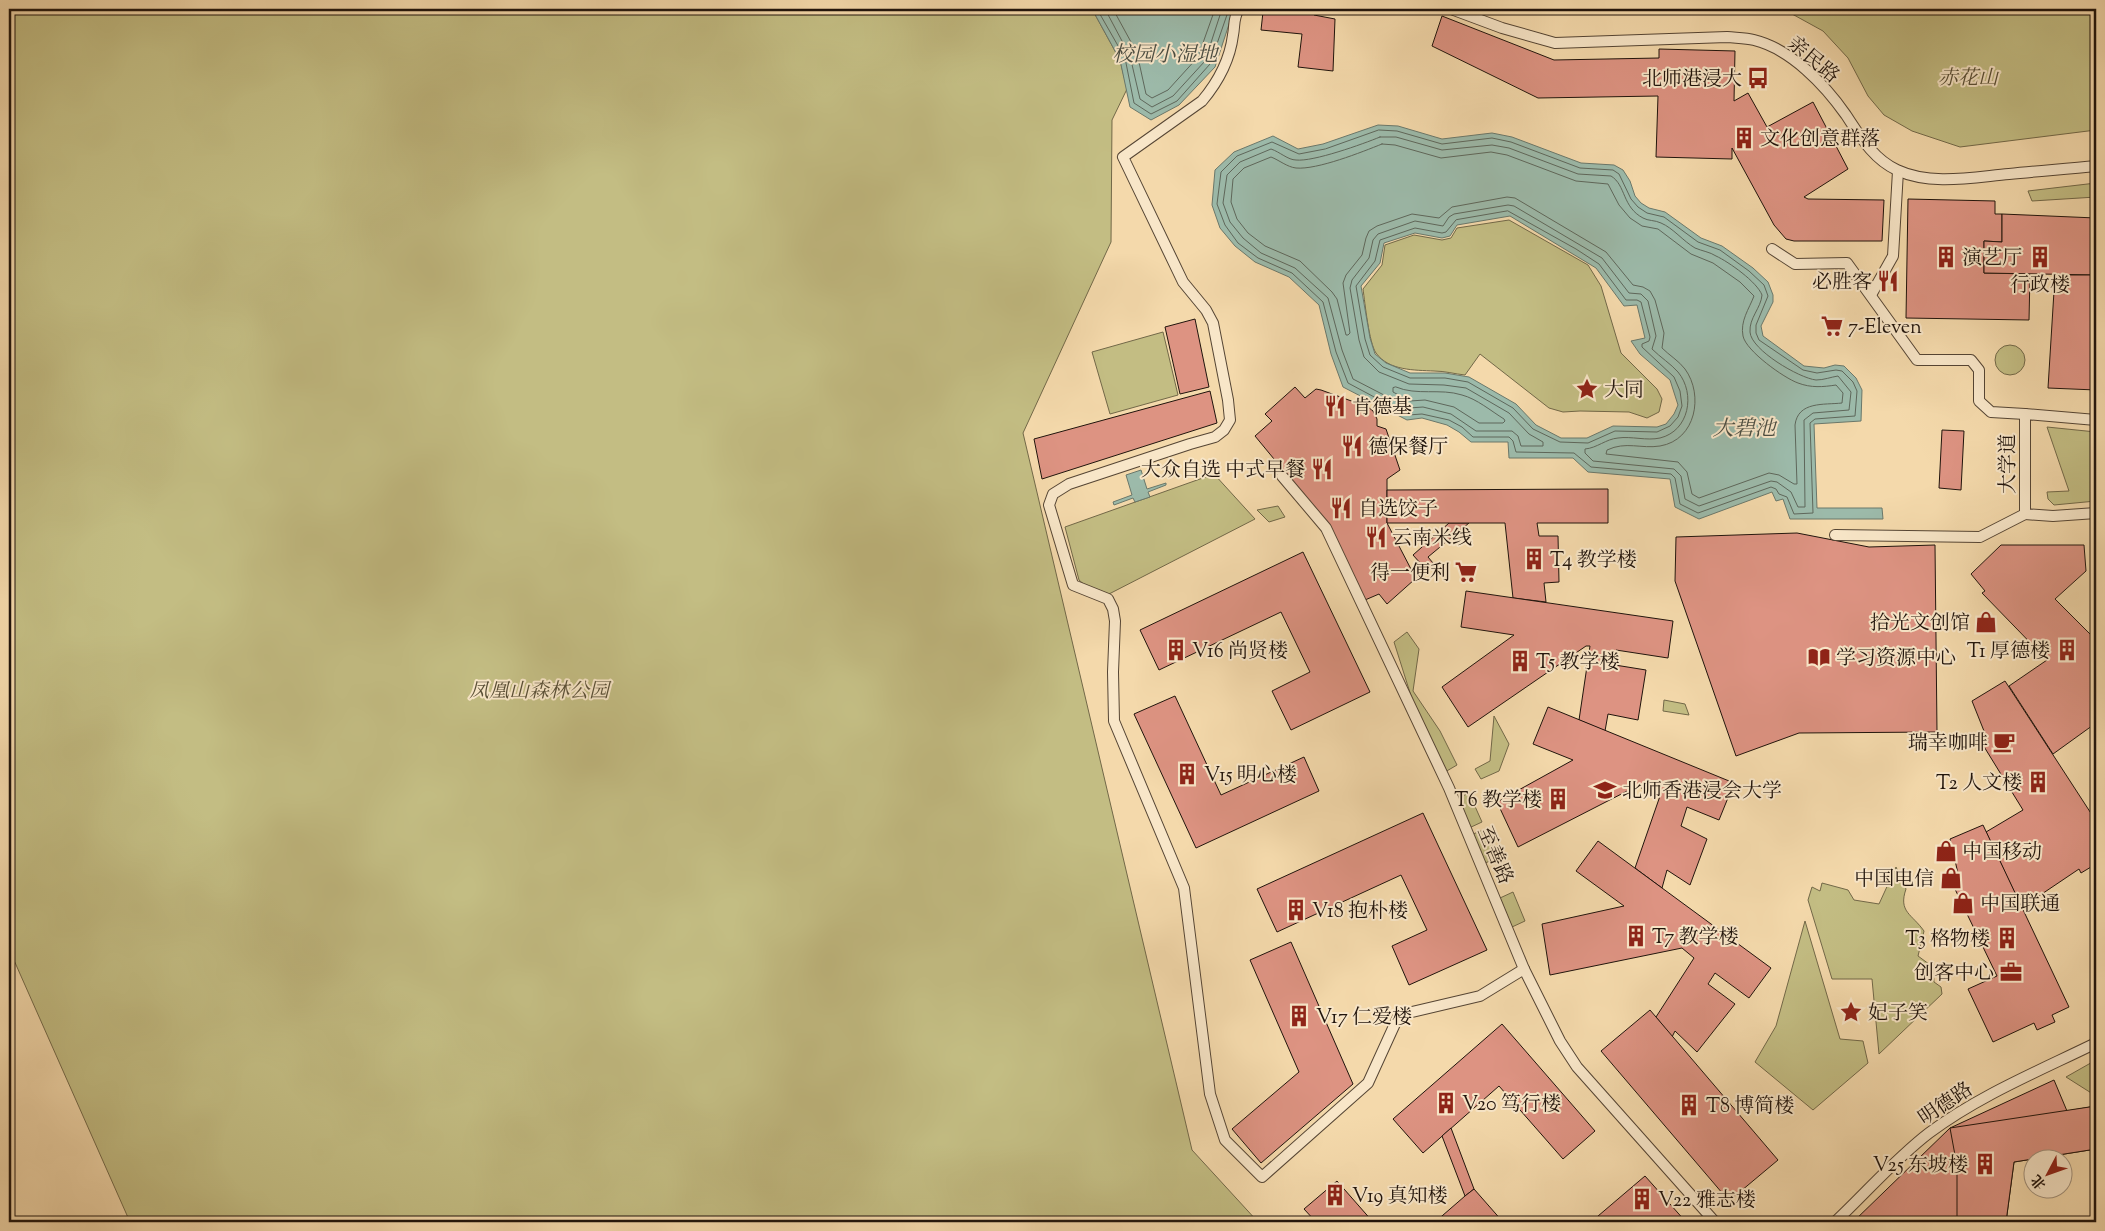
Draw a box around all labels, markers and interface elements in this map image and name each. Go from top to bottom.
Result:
street label: 亲民路 [1780,31,1845,91]
water label: 校园小湿地 [1113,41,1219,71]
bus stop icon: 北师港浸大 [1745,65,1771,91]
park label: 赤花山 [1938,65,2000,94]
place label: 北师港浸大 [1642,66,1742,95]
building icon: 文化创意群落 [1731,125,1757,151]
place label: 文化创意群落 [1760,126,1880,155]
building icon: 演艺厅 [1933,244,1959,270]
building icon: 行政楼 [2027,244,2053,270]
place label: 演艺厅 [1962,245,2022,274]
restaurant icon: 必胜客 [1875,268,1901,294]
place label: 必胜客 [1812,269,1872,298]
place label: 行政楼 [2010,272,2070,301]
supermarket icon: 7-Eleven [1819,313,1845,339]
place label: 7-Eleven [1848,314,1922,343]
place icon: 大同 [1574,376,1600,402]
place label: 大同 [1604,377,1644,406]
restaurant icon: 肯德基 [1322,393,1348,419]
place label: 肯德基 [1352,394,1412,423]
water label: 大碧池 [1713,415,1777,445]
restaurant icon: 德保餐厅 [1339,433,1365,459]
place label: 德保餐厅 [1368,434,1448,463]
street label: 大学道 [1995,434,2024,494]
restaurant icon: 大众自选 中式早餐 [1309,456,1335,482]
place label: 大众自选 中式早餐 [1141,457,1305,486]
restaurant icon: 自选饺子 [1328,495,1354,521]
place label: 自选饺子 [1358,496,1438,525]
restaurant icon: 云南米线 [1363,524,1389,550]
place label: 云南米线 [1392,525,1472,554]
building icon: T4 教学楼 [1521,546,1547,572]
place label: T4 教学楼 [1550,547,1637,576]
supermarket icon: 得一便利 [1453,559,1479,585]
place label: 得一便利 [1370,560,1450,589]
shop icon: 拾光文创馆 [1973,609,1999,635]
place label: 拾光文创馆 [1870,610,1970,639]
building icon: V16 尚贤楼 [1163,637,1189,663]
building icon: T1 厚德楼 [2054,637,2080,663]
place label: V16 尚贤楼 [1192,638,1288,667]
place label: T1 厚德楼 [1967,638,2050,667]
library icon: 学习资源中心 [1806,644,1832,670]
place label: 学习资源中心 [1836,645,1956,674]
building icon: T5 教学楼 [1507,648,1533,674]
place label: T5 教学楼 [1536,649,1619,678]
park label: 凤凰山森林公园 [469,678,612,707]
cafe icon: 瑞幸咖啡 [1991,729,2017,755]
place label: 瑞幸咖啡 [1908,730,1988,759]
building icon: V15 明心楼 [1174,761,1200,787]
place label: V15 明心楼 [1204,762,1297,791]
building icon: T2 人文楼 [2025,769,2051,795]
place label: T2 人文楼 [1936,770,2022,799]
school or university icon: 北师香港浸会大学 [1592,777,1618,803]
place label: 北师香港浸会大学 [1622,778,1782,807]
building icon: T6 教学楼 [1545,786,1571,812]
place label: T6 教学楼 [1454,787,1542,816]
street label: 至善路 [1469,823,1519,889]
shop icon: 中国移动 [1933,838,1959,864]
place label: 中国移动 [1962,839,2042,868]
shop icon: 中国电信 [1938,865,1964,891]
place label: 中国电信 [1854,866,1934,895]
shop icon: 中国联通 [1950,890,1976,916]
place label: 中国联通 [1980,891,2060,920]
building icon: V18 抱朴楼 [1283,897,1309,923]
place label: V18 抱朴楼 [1312,898,1408,927]
building icon: T7 教学楼 [1623,923,1649,949]
place label: T7 教学楼 [1652,924,1739,953]
building icon: T3 格物楼 [1994,925,2020,951]
place label: T3 格物楼 [1905,926,1990,955]
office icon: 创客中心 [1998,959,2024,985]
place label: 创客中心 [1914,960,1994,989]
place icon: 妃子笑 [1838,999,1864,1025]
place label: 妃子笑 [1868,1000,1928,1029]
building icon: V17 仁爱楼 [1286,1003,1312,1029]
place label: V17 仁爱楼 [1316,1004,1412,1033]
street label: 明德路 [1913,1076,1979,1134]
building icon: V20 笃行楼 [1433,1090,1459,1116]
place label: V20 笃行楼 [1462,1091,1561,1120]
building icon: T8 博简楼 [1676,1092,1702,1118]
place label: T8 博简楼 [1706,1093,1794,1122]
north arrow [2022,1148,2072,1198]
building icon: V25 东坡楼 [1972,1151,1998,1177]
place label: V25 东坡楼 [1873,1152,1968,1181]
text: 北 [2028,1169,2052,1193]
building icon: V19 真知楼 [1322,1182,1348,1208]
place label: V19 真知楼 [1352,1183,1448,1212]
building icon: V22 雅志楼 [1629,1186,1655,1212]
place label: V22 雅志楼 [1658,1187,1756,1216]

